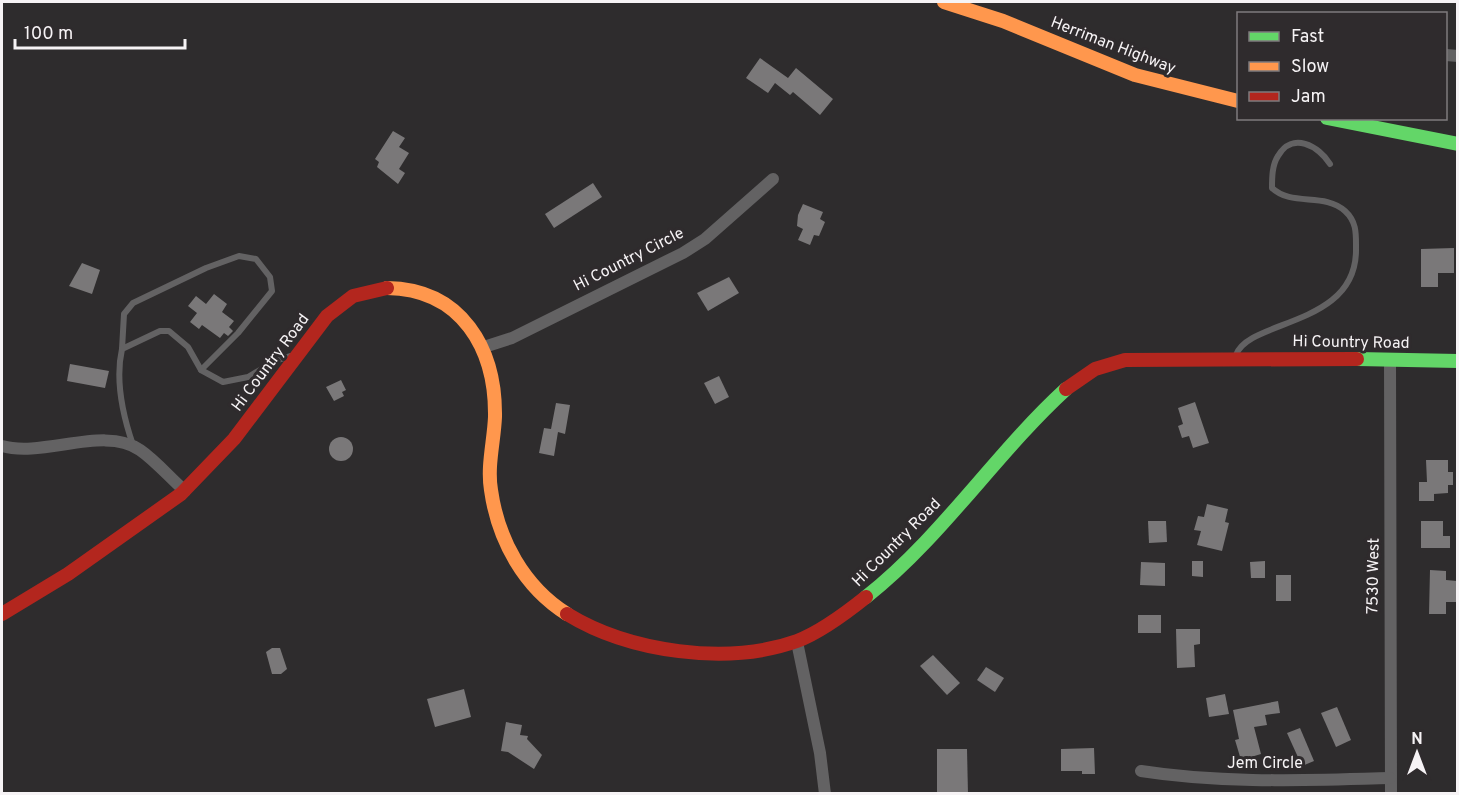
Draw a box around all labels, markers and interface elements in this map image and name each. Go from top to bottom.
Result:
scale bar [15,12,184,50]
legend [1237,12,1447,120]
street label: Herriman Highway [1048,13,1178,79]
text: 100 m [24,23,73,46]
text: Fast [1291,26,1324,49]
text: Slow [1291,56,1329,79]
text: Jam [1291,86,1326,109]
street label: Hi Country Circle [570,224,688,296]
street label: Hi Country Road [228,310,314,416]
street label: Hi Country Road [1292,332,1410,354]
street label: Hi Country Road [848,494,946,592]
street label: 7530 West [1363,538,1385,614]
north arrow [1387,723,1447,783]
text: N [1411,730,1423,750]
street label: Jem Circle [1227,754,1303,774]

